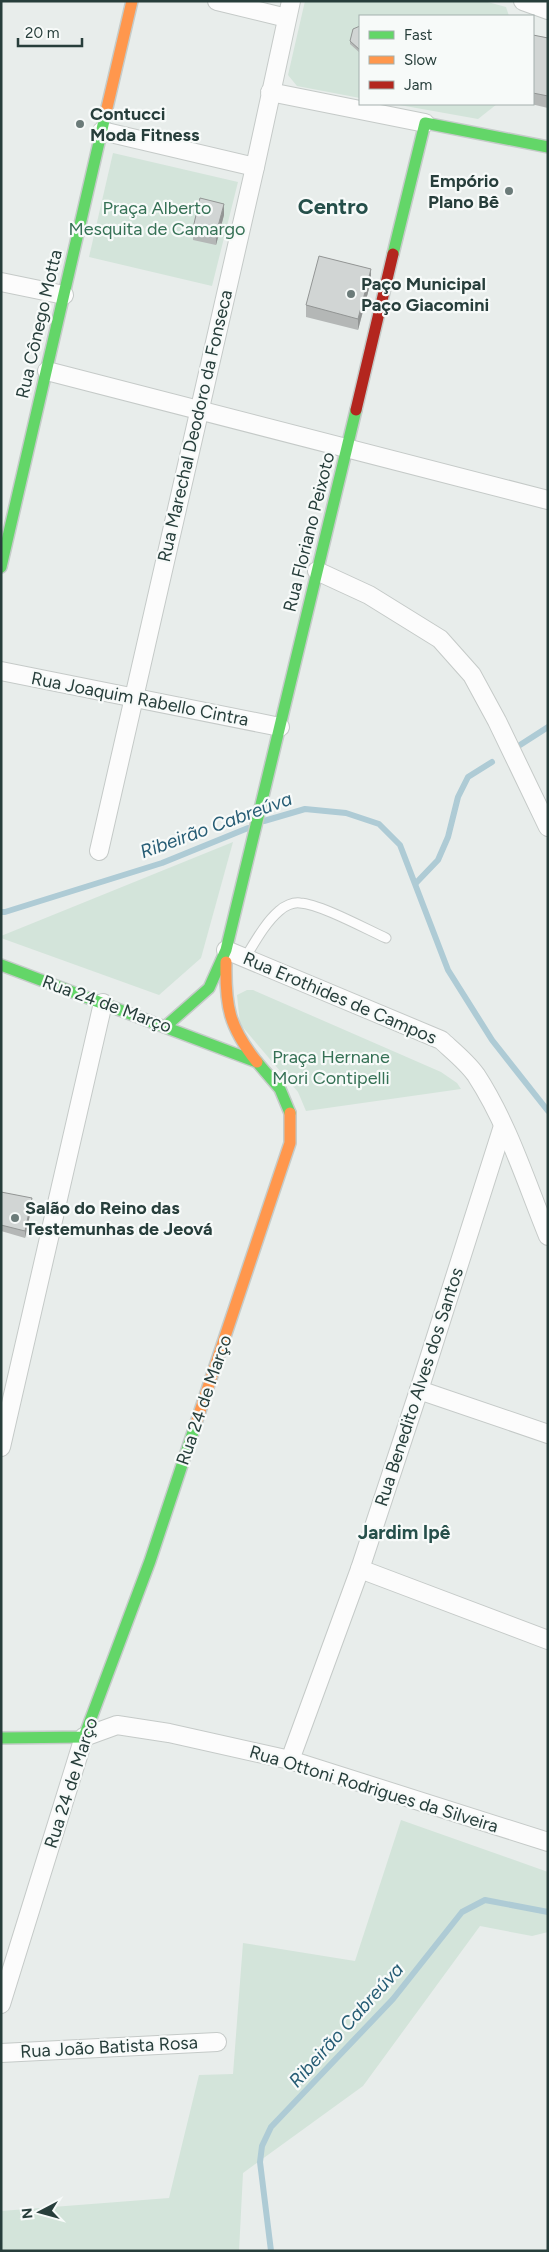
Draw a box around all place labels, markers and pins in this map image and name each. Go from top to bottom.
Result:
place label: Contucci Moda Fitness [90,103,200,146]
marker: Contucci Moda Fitness [74,118,86,130]
place label: Empório Plano Bê [428,170,499,213]
marker: Empório Plano Bê [503,185,515,197]
place label: Paço Municipal Paço Giacomini [361,273,489,316]
marker: Paço Municipal Paço Giacomini [345,288,357,300]
place label: Salão do Reino das Testemunhas de Jeová [25,1197,213,1240]
marker: Salão do Reino das Testemunhas de Jeová [9,1212,21,1224]

